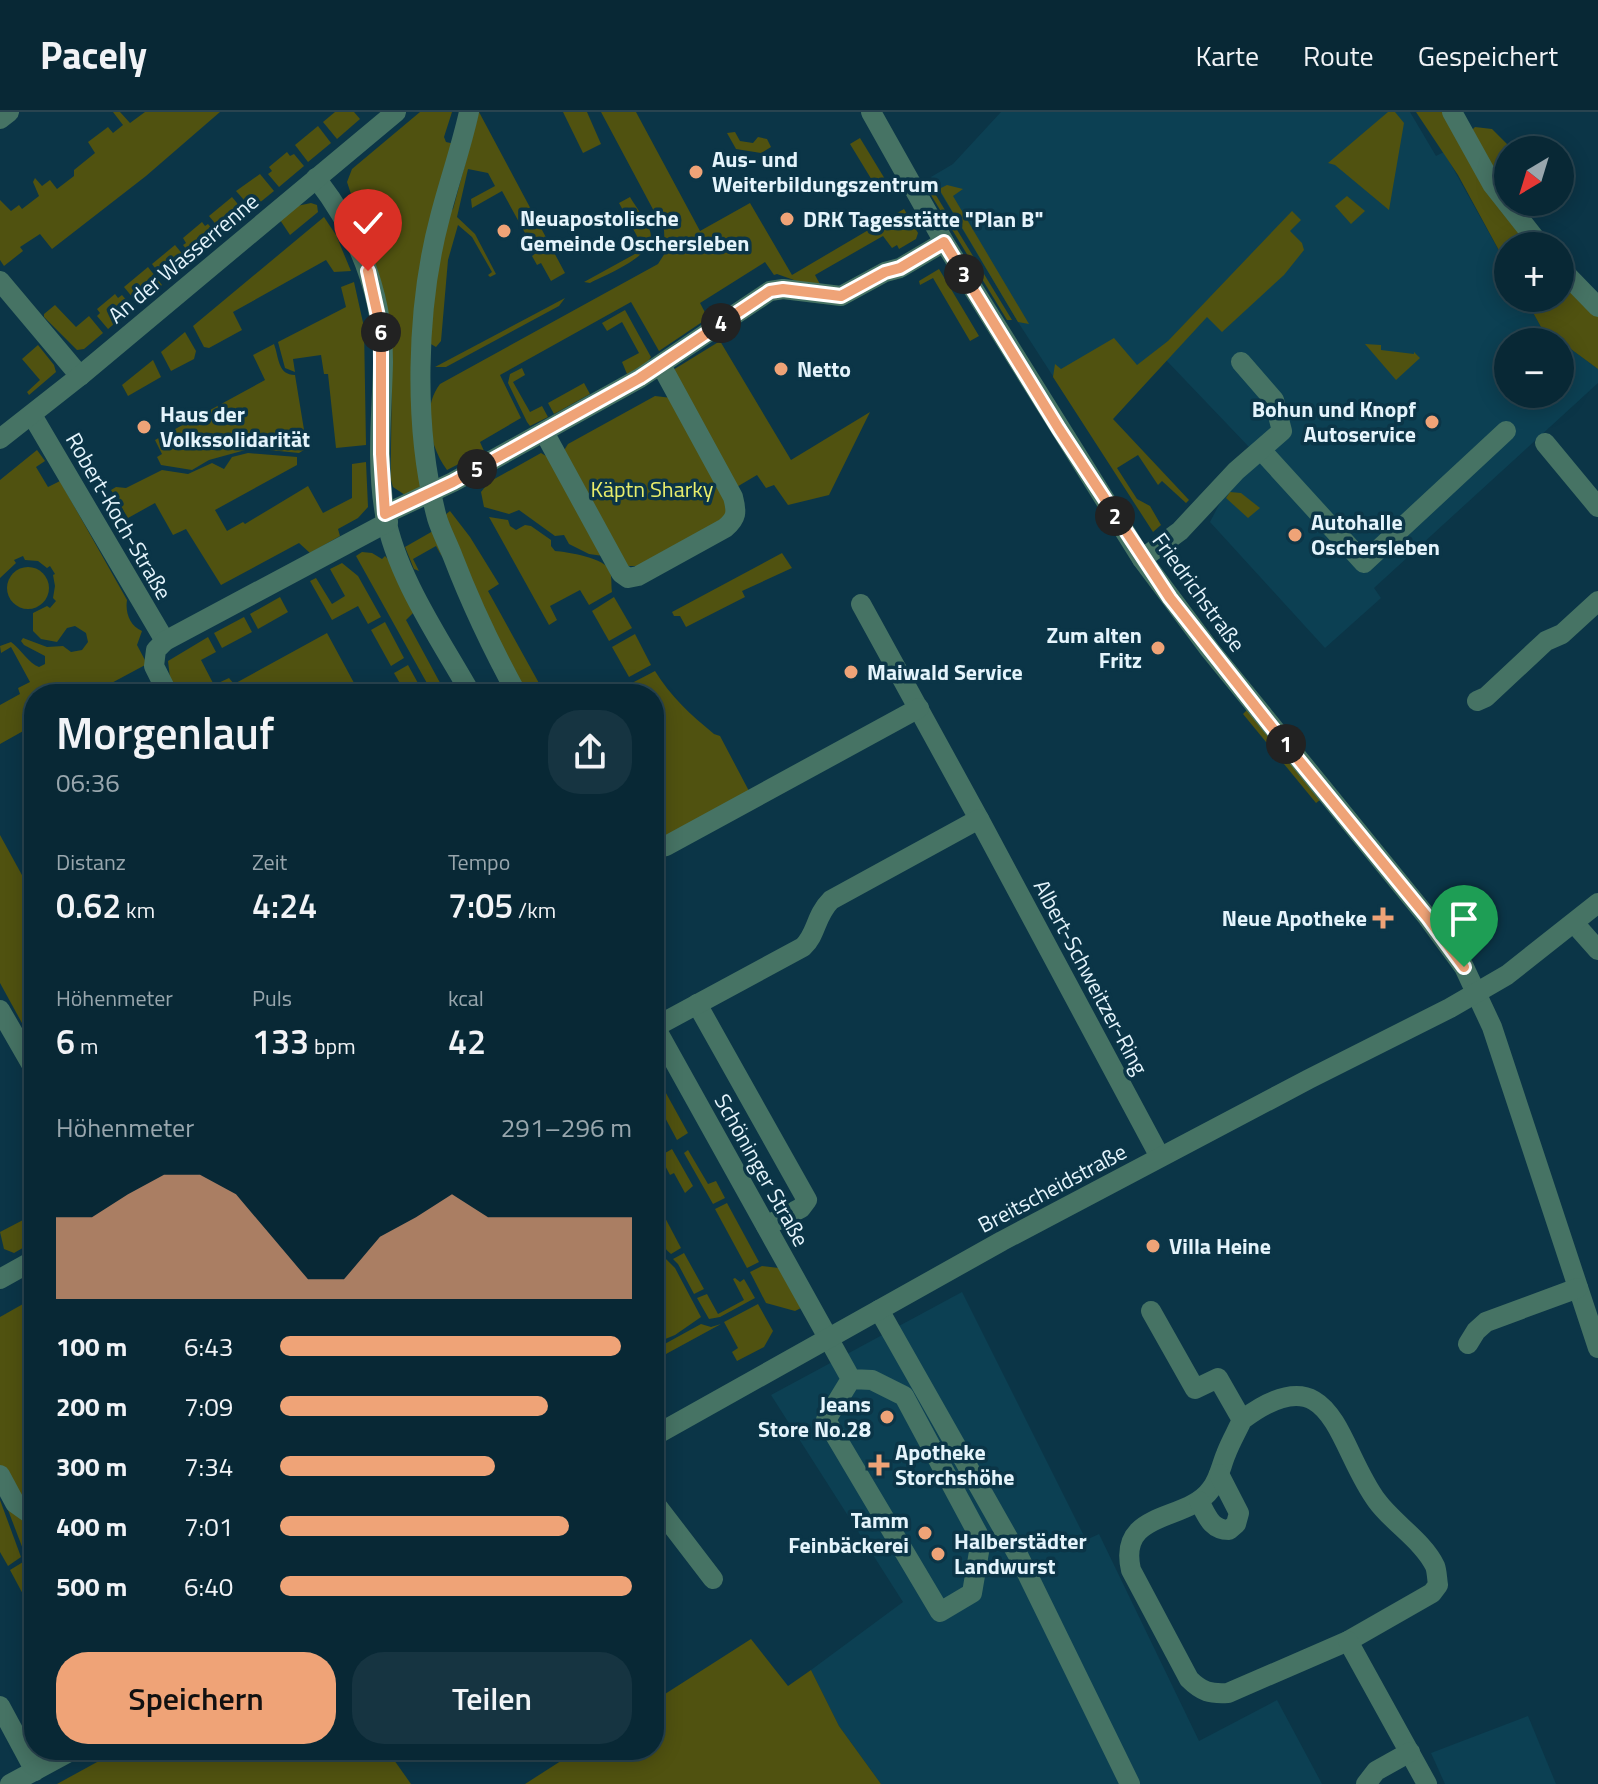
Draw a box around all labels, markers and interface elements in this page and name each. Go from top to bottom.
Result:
text: Pacely [40,26,147,84]
text: Karte [1195,34,1259,77]
text: Route [1303,34,1374,77]
text: Gespeichert [1418,34,1558,77]
north arrow [1494,136,1574,216]
map controls [1494,136,1574,408]
place label: Aus- und Weiterbildungszentrum [712,142,939,201]
marker: Aus- und Weiterbildungszentrum [687,163,705,181]
street label: An der Wasserrenne [100,185,266,331]
pin [334,189,402,271]
icon: check [346,201,390,245]
place label: Neuapostolische Gemeinde Oschersleben [520,201,749,260]
place label: DRK Tagesstätte "Plan B" [803,202,1043,236]
marker: DRK Tagesstätte "Plan B" [778,210,796,228]
marker: Neuapostolische Gemeinde Oschersleben [495,222,513,240]
button: + [1494,232,1574,312]
pin: 3 [944,254,984,294]
text: 3 [958,257,970,291]
pin: 4 [701,303,741,343]
text: 4 [715,306,727,340]
pin: 6 [361,312,401,352]
text: 6 [375,315,387,349]
button: − [1494,328,1574,408]
place label: Netto [797,352,851,386]
marker: Netto [772,360,790,378]
place label: Bohun und Knopf Autoservice [1252,392,1416,451]
place label: Haus der Volkssolidarität [160,397,310,456]
marker: Bohun und Knopf Autoservice [1423,413,1441,431]
marker: Haus der Volkssolidarität [135,418,153,436]
street label: Robert-Koch-Straße [57,426,181,606]
pin: 5 [457,449,497,489]
text: 5 [471,452,483,486]
park label: Käptn Sharky [591,472,714,506]
pin: 2 [1095,496,1135,536]
text: 2 [1109,499,1121,533]
place label: Autohalle Oschersleben [1311,505,1440,564]
street label: Friedrichstraße [1144,525,1254,659]
marker: Autohalle Oschersleben [1286,526,1304,544]
place label: Zum alten Fritz [1046,618,1142,677]
marker: Zum alten Fritz [1149,639,1167,657]
place label: Maiwald Service [867,655,1023,689]
marker: Maiwald Service [842,663,860,681]
text: Morgenlauf [56,699,274,766]
button: share [548,710,632,794]
pin: 1 [1266,724,1306,764]
text: 1 [1280,727,1292,761]
text: 06:36 [56,763,120,802]
text: Distanz [56,845,126,879]
text: Zeit [252,845,287,879]
text: Tempo [448,845,510,879]
street label: Albert-Schweitzer-Ring [1025,873,1157,1081]
text: 0.62 [56,879,121,931]
text: 4:24 [252,879,317,931]
text: 7:05 [448,879,513,931]
pin [1430,885,1498,967]
text: km [121,893,155,927]
text: /km [513,893,556,927]
icon: arrive [1442,897,1486,941]
place label: Neue Apotheke [1222,901,1367,935]
marker: Neue Apotheke [1374,909,1392,927]
text: Höhenmeter [56,981,173,1015]
text: Puls [252,981,292,1015]
text: kcal [448,981,484,1015]
text: 6 [56,1015,75,1067]
text: 133 [252,1015,309,1067]
text: 42 [448,1015,486,1067]
text: m [75,1029,98,1063]
text: bpm [309,1029,356,1063]
street label: Schöninger Straße [706,1087,818,1253]
text: Höhenmeter [56,1108,194,1147]
text: 291–296 m [501,1108,632,1147]
street label: Breitscheidstraße [972,1134,1132,1242]
place label: Villa Heine [1169,1229,1271,1263]
marker: Villa Heine [1144,1237,1162,1255]
text: 100 m [56,1327,127,1366]
text: 6:43 [184,1327,233,1366]
text: 200 m [56,1387,127,1426]
text: 7:09 [184,1387,233,1426]
place label: Jeans Store No.28 [758,1387,871,1446]
marker: Jeans Store No.28 [878,1408,896,1426]
place label: Apotheke Storchshöhe [895,1435,1014,1494]
text: 300 m [56,1447,127,1486]
text: 7:34 [184,1447,233,1486]
marker: Apotheke Storchshöhe [870,1456,888,1474]
place label: Tamm Feinbäckerei [788,1503,909,1562]
text: 400 m [56,1507,127,1546]
text: 7:01 [184,1507,233,1546]
marker: Tamm Feinbäckerei [916,1524,934,1542]
place label: Halberstädter Landwurst [954,1524,1087,1583]
marker: Halberstädter Landwurst [929,1545,947,1563]
text: 500 m [56,1567,127,1606]
text: 6:40 [184,1567,233,1606]
button: Speichern [56,1652,336,1744]
button: Teilen [352,1652,632,1744]

